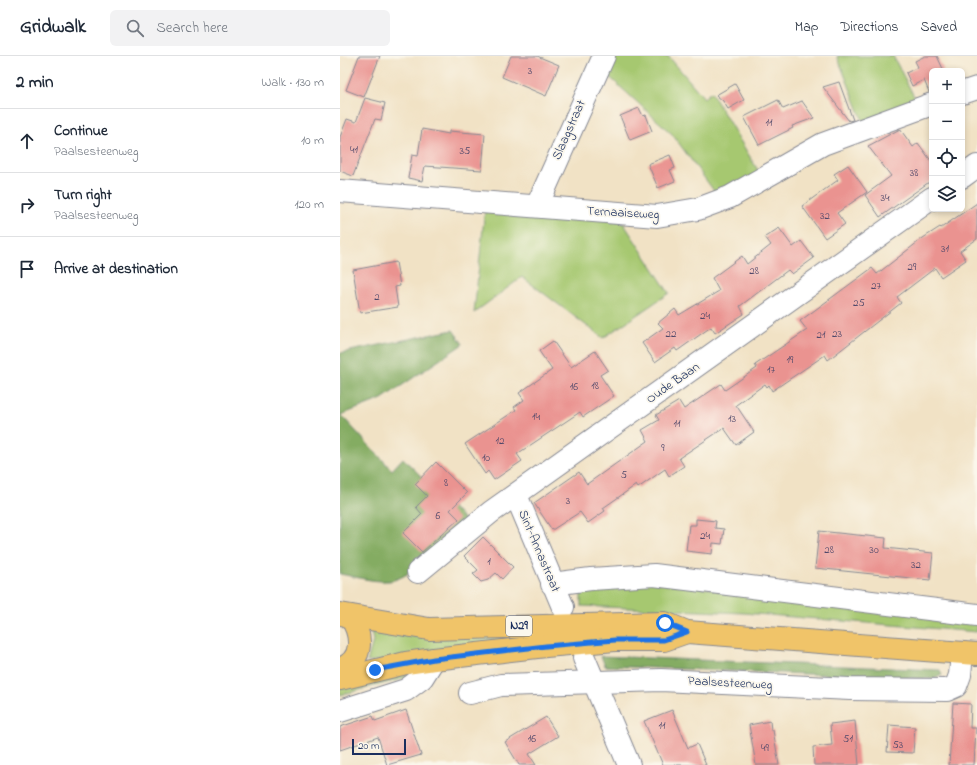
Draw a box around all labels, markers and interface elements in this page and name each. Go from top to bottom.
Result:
search box [110,10,390,46]
text: Gridwalk [20,14,86,41]
icon: search [124,17,146,39]
text: Search here [156,17,228,39]
text: Map [795,17,818,38]
text: Directions [840,17,898,38]
text: Saved [920,17,957,38]
house number: 3 [528,63,533,79]
map controls [929,68,965,212]
button: + [929,68,965,104]
text: 2 min [16,70,53,95]
text: Walk · 130 m [261,73,324,92]
street label: Slaagstraat [547,96,592,163]
button: − [929,104,965,140]
house number: 11 [766,115,773,131]
text: Continue [54,120,108,142]
icon: ahead [16,130,38,152]
text: 10 m [301,131,324,150]
button: locate [929,140,965,176]
text: Paalsesteenweg [54,142,139,161]
house number: 41 [350,142,359,158]
house number: 35 [460,143,470,159]
house number: 38 [910,165,918,181]
button: layers [929,176,965,212]
text: Turn right [54,184,112,206]
house number: 34 [880,190,890,206]
icon: right [16,194,38,216]
text: 120 m [294,195,324,214]
street label: Ternaaiseweg [586,202,660,225]
text: Paalsesteenweg [54,206,139,225]
house number: 32 [820,208,831,224]
house number: 31 [941,241,950,257]
icon: arrive [16,258,38,280]
text: Arrive at destination [54,258,178,280]
house number: 29 [908,259,917,275]
house number: 28 [749,263,759,279]
house number: 27 [871,278,881,294]
house number: 2 [374,289,380,305]
house number: 25 [853,295,865,311]
house number: 24 [700,308,710,324]
house number: 22 [666,326,677,342]
house number: 23 [832,326,842,342]
house number: 21 [817,327,826,343]
house number: 19 [787,352,794,368]
street label: Oude Baan [642,358,704,408]
house number: 17 [767,362,775,378]
house number: 18 [591,378,599,394]
house number: 16 [570,379,578,395]
house number: 14 [532,409,540,425]
house number: 13 [728,411,736,427]
house number: 11 [674,416,681,432]
house number: 12 [496,433,505,449]
house number: 9 [661,440,665,456]
house number: 10 [482,450,490,466]
house number: 5 [621,467,627,483]
house number: 8 [444,475,448,491]
house number: 3 [566,493,571,509]
street label: Sint-Annastraat [513,507,565,596]
house number: 6 [436,508,441,524]
house number: 24 [700,528,710,544]
house number: 28 [824,542,834,558]
house number: 30 [869,542,879,558]
house number: 1 [487,554,491,570]
house number: 32 [911,557,922,573]
route start [656,614,674,632]
road number: N29 [506,616,532,636]
route end [366,661,384,679]
street label: Paalsesteenweg [687,671,773,696]
house number: 11 [659,718,666,734]
house number: 16 [528,731,536,747]
house number: 51 [843,731,853,747]
scale bar [352,737,406,756]
house number: 53 [893,737,904,753]
text: 20 m [358,738,380,754]
house number: 49 [761,740,770,756]

